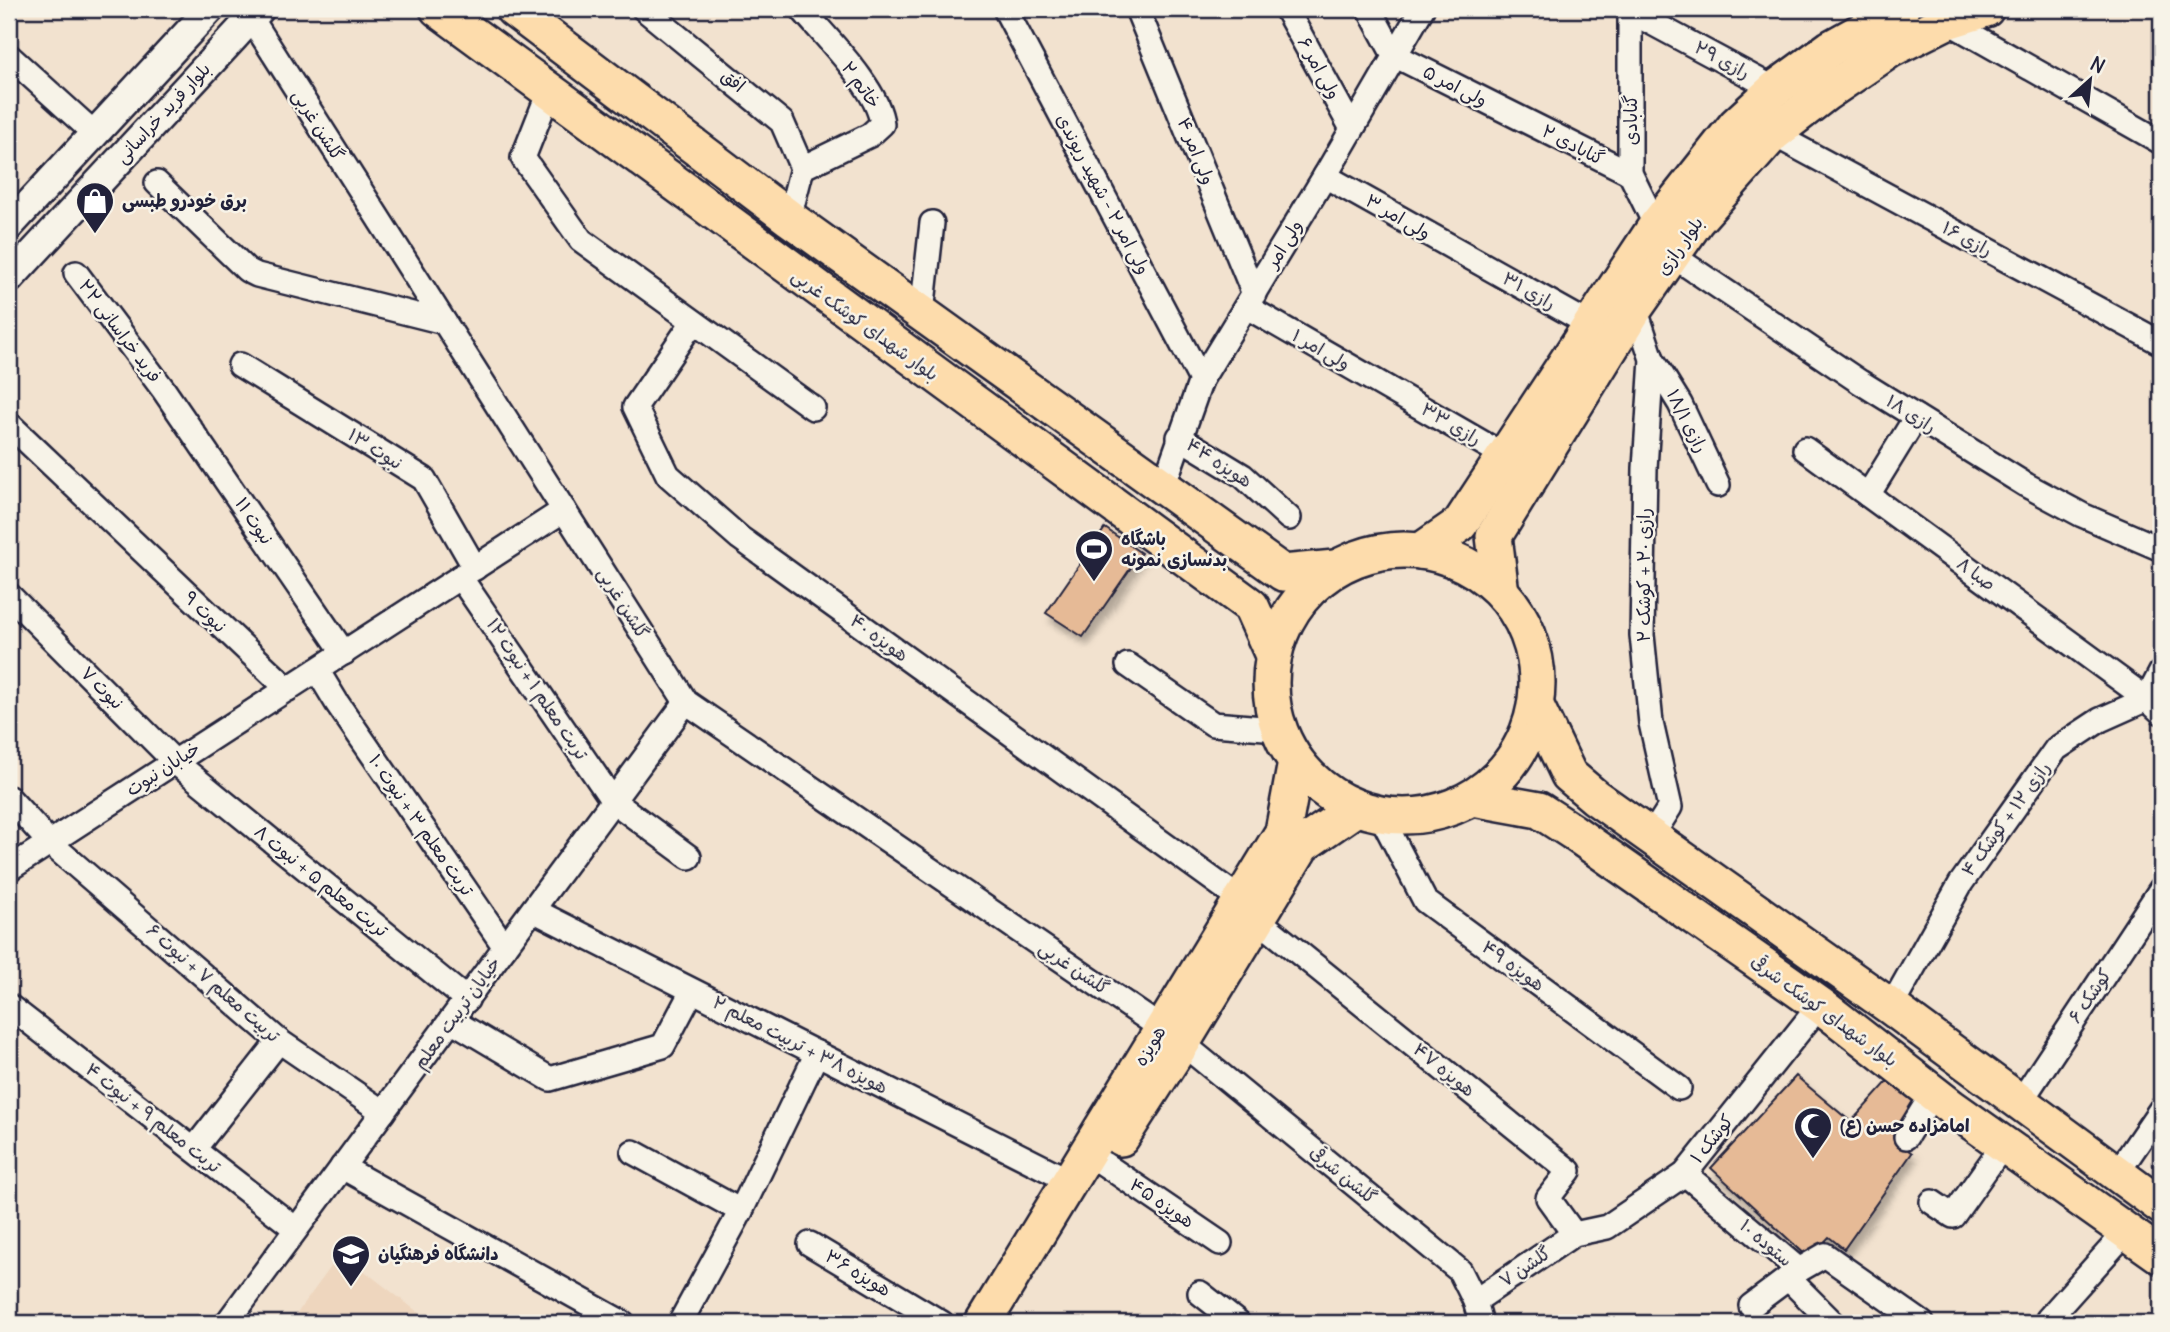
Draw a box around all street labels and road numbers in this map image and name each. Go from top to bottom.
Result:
street label: ولی امر ۶ [1293,33,1346,103]
street label: رازی ۲۹ [1691,35,1754,84]
street label: بلوار فرید خراسانی [110,57,215,168]
street label: خاتم ۲ [834,57,886,115]
street label: ولی امر ۵ [1419,60,1491,112]
street label: افق [717,64,750,97]
street label: گلشن غربی [288,85,349,165]
street label: گنابادی [1619,94,1642,145]
street label: ولی امر ۲ - شهید ریوندی [1051,109,1156,278]
street label: ولی امر ۴ [1173,114,1220,188]
street label: گنابادی ۲ [1538,119,1609,170]
street label: ولی امر ۳ [1362,189,1435,244]
street label: بلوار رازی [1651,212,1708,280]
street label: ولی امر [1259,215,1307,274]
street label: رازی ۱۶ [1938,216,1996,261]
street label: بلوار شهدای کوشک غربی [787,264,943,386]
street label: رازی ۳۱ [1499,267,1560,315]
street label: فرید خراسانی ۲۲ [74,274,167,387]
street label: ولی امر ۱ [1288,324,1354,375]
street label: رازی ۱۸/۱ [1662,385,1713,456]
street label: رازی ۱۸ [1882,389,1941,438]
street label: رازی ۳۳ [1417,397,1485,450]
street label: نبوت ۱۳ [344,423,407,474]
street label: هویزه ۴۴ [1182,433,1257,492]
street label: نبوت ۱۱ [230,493,278,549]
street label: رازی ۲۰ + کوشک ۲ [1632,508,1655,642]
street label: صبا ۸ [1952,552,2000,595]
street label: گلشن غربی [593,563,654,643]
street label: نبوت ۹ [179,586,231,637]
street label: هویزه ۴۰ [846,609,913,666]
street label: تربت معلم ۱ + نبوت ۱۲ [479,614,594,766]
street label: نبوت ۷ [76,661,129,714]
street label: خیابان نبوت [121,736,204,801]
street label: تربت معلم ۳ + نبوت ۱۰ [361,749,479,902]
street label: رازی ۱۲ + کوشک ۴ [1956,757,2055,881]
street label: تربت معلم ۵ + نبوت ۸ [248,820,393,944]
street label: تربیت معلم ۷ + نبوت ۶ [140,918,285,1050]
street label: هویزه ۴۹ [1477,935,1549,996]
street label: گلشن غربی [1035,936,1114,1000]
street label: بلوار شهدای کوشک شرقی [1746,950,1902,1072]
street label: خیایان تربیت معلم [408,952,508,1075]
street label: کوشک ۶ [2063,964,2116,1027]
street label: هویزه ۳۸ + تربیت معلم ۲ [707,990,892,1101]
street label: هویزه [1129,1021,1170,1070]
street label: هویزه ۴۷ [1409,1038,1480,1102]
street label: تربت معلم ۹ + نبوت ۴ [79,1058,226,1180]
street label: کوشک ۱ [1685,1109,1739,1168]
street label: گلشن شرقی [1305,1141,1382,1209]
street label: هویزه ۴۵ [1126,1173,1199,1233]
street label: ستوده ۱۰ [1735,1214,1797,1271]
street label: گلشن ۷ [1495,1241,1555,1292]
street label: هویزه ۳۶ [821,1244,895,1301]

